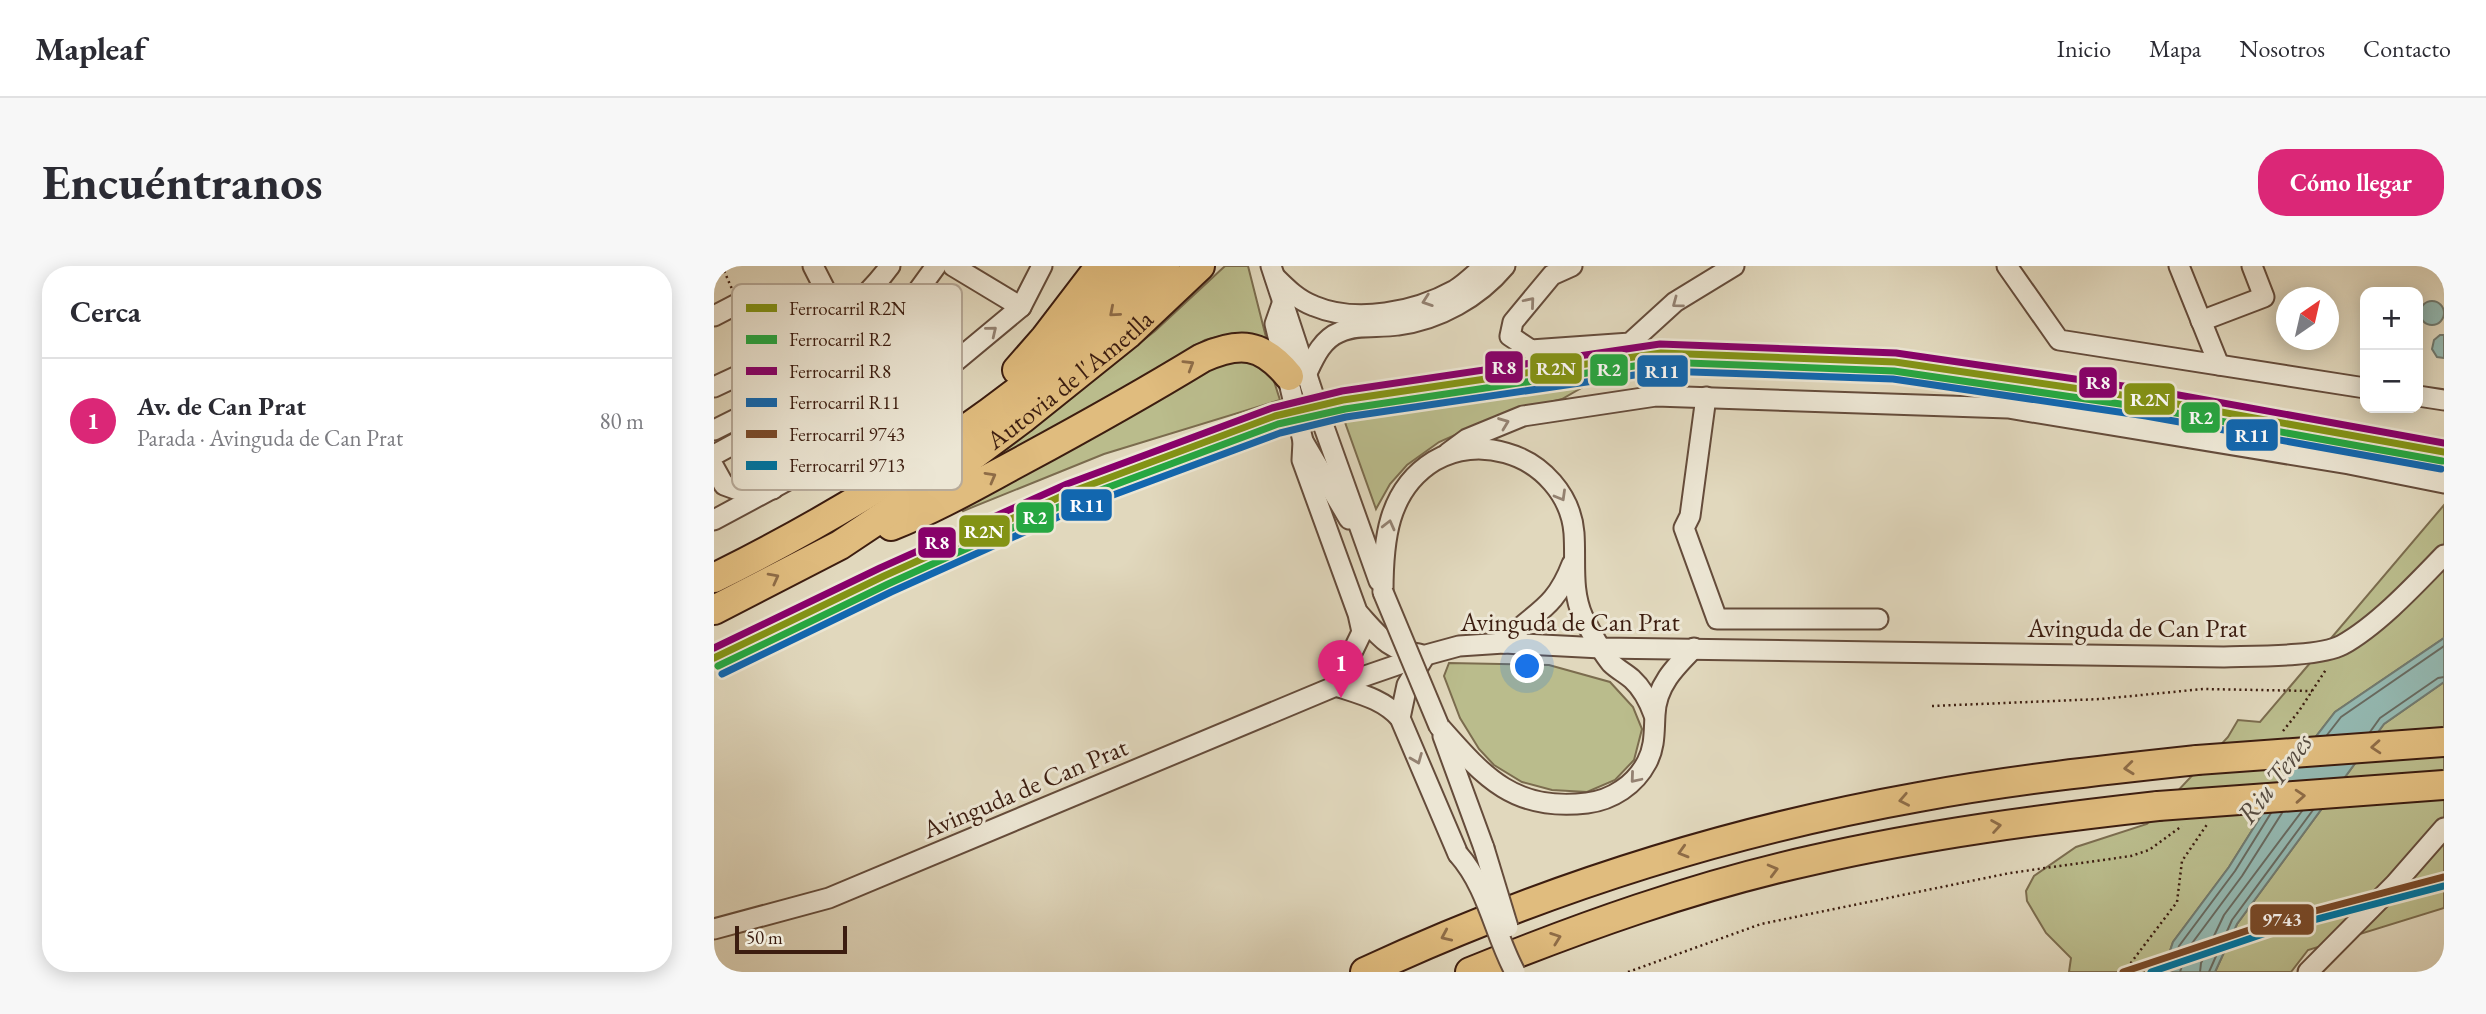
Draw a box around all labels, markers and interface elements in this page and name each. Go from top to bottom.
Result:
text: Mapleaf [35,27,146,70]
text: Inicio [2057,33,2111,64]
text: Mapa [2149,33,2201,64]
text: Nosotros [2239,33,2325,64]
text: Contacto [2363,33,2451,64]
button: Cómo llegar [2258,149,2444,216]
text: Encuéntranos [42,150,323,214]
legend [732,284,962,490]
north arrow [2276,287,2339,350]
map controls [2360,287,2423,413]
button: + [2360,287,2423,350]
text: Cerca [70,292,141,331]
one-way arrow [1421,293,1433,307]
one-way arrow [1672,295,1684,307]
text: Ferrocarril R2N [789,296,906,321]
one-way arrow [1522,297,1534,310]
street label: Autovia de l'Ametlla [978,302,1161,458]
one-way arrow [1110,304,1123,316]
text: Ferrocarril R2 [789,327,891,352]
one-way arrow [984,327,997,339]
line badge: R8 [1484,350,1524,384]
button: − [2360,350,2423,413]
line badge: R2N [1529,352,1583,385]
line badge: R2 [1589,353,1629,387]
line badge: R11 [1636,354,1689,388]
text: R8 [1492,355,1516,380]
text: R2N [1536,356,1577,381]
text: R2 [1597,357,1621,382]
text: Ferrocarril R8 [789,359,891,384]
text: R11 [1645,359,1679,384]
one-way arrow [1181,361,1194,374]
line badge: R8 [2078,366,2118,399]
text: R8 [2086,370,2110,395]
line badge: R2N [2123,382,2176,416]
text: R2N [2130,387,2171,412]
text: Av. de Can Prat [137,389,306,423]
text: Ferrocarril R11 [789,390,900,415]
line badge: R2 [2180,401,2221,434]
text: R2 [2189,405,2213,430]
text: 1 [87,406,99,436]
text: 80 m [599,406,644,436]
one-way arrow [1497,418,1509,432]
line badge: R11 [2225,418,2279,452]
text: Ferrocarril 9743 [789,422,905,447]
text: Parada · Avinguda de Can Prat [137,423,403,453]
text: R11 [2235,423,2269,448]
text: Ferrocarril 9713 [789,453,905,478]
one-way arrow [984,472,996,485]
line badge: R11 [1060,488,1113,522]
one-way arrow [1552,489,1565,502]
text: R11 [1070,493,1104,518]
line badge: R2 [1015,501,1055,534]
text: R2 [1023,505,1047,530]
line badge: R2N [958,514,1011,548]
text: R2N [964,519,1005,544]
one-way arrow [1381,519,1395,531]
line badge: R8 [917,526,957,559]
text: R8 [925,530,949,555]
one-way arrow [767,573,780,586]
street label: Avinguda de Can Prat [1459,605,1680,639]
street label: Avinguda de Can Prat [2026,611,2247,645]
pin: 1 [1318,640,1364,698]
your location [1510,649,1544,683]
water label: Riu Tenes [2228,725,2320,831]
street label: Avinguda de Can Prat [917,730,1133,847]
one-way arrow [2370,739,2381,754]
one-way arrow [1409,752,1423,764]
one-way arrow [2124,760,2135,775]
one-way arrow [1631,769,1643,782]
one-way arrow [2295,789,2306,804]
one-way arrow [1898,791,1910,806]
one-way arrow [1990,819,2002,834]
one-way arrow [1677,844,1689,859]
one-way arrow [1767,864,1779,878]
line badge: 9743 [2249,903,2315,936]
text: 9743 [2262,907,2302,932]
scale bar [735,923,847,955]
text: 50 m [746,925,783,950]
one-way arrow [1441,928,1453,942]
one-way arrow [1550,932,1562,946]

